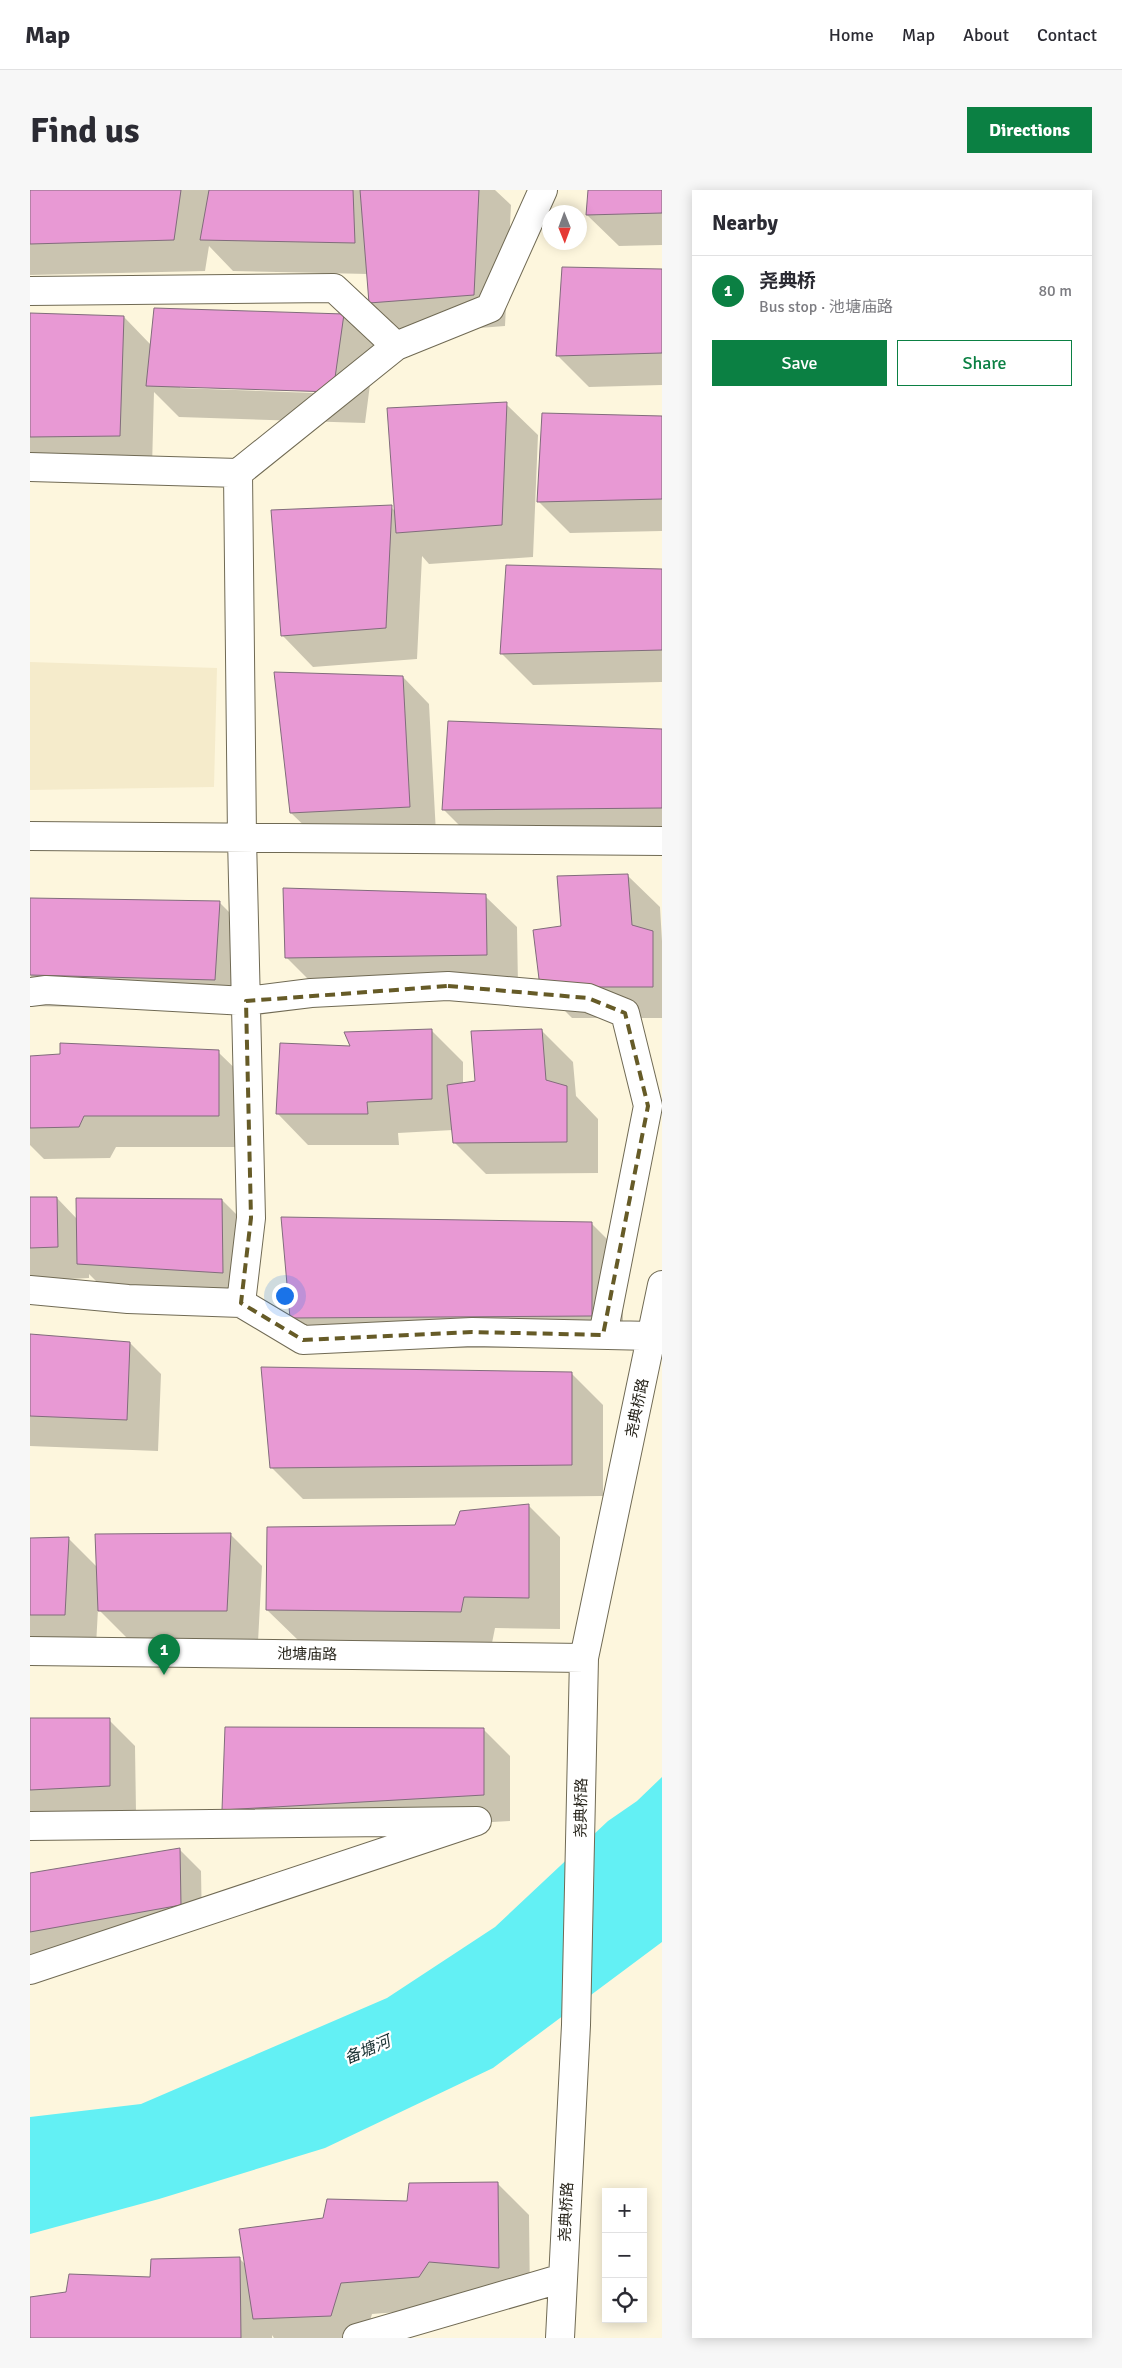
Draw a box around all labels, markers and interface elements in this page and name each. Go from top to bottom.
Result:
text: Map [25,20,70,50]
text: Home [829,24,874,46]
text: Map [902,24,935,46]
text: About [963,24,1009,46]
text: Contact [1037,24,1097,46]
button: Directions [967,107,1092,153]
text: Find us [30,109,140,152]
north arrow [542,205,587,250]
text: Nearby [712,210,778,236]
text: 尧典桥 [759,269,816,293]
text: 1 [724,281,732,301]
text: 80 m [1038,281,1072,301]
text: Bus stop · 池塘庙路 [759,297,893,317]
button: Save [712,340,887,386]
button: Share [897,340,1072,386]
your location [272,1283,298,1309]
street label: 尧典桥路 [622,1377,652,1439]
pin: 1 [148,1634,180,1675]
street label: 池塘庙路 [277,1644,337,1664]
street label: 尧典桥路 [571,1778,591,1838]
water label: 备塘河 [341,2030,396,2069]
street label: 尧典桥路 [555,2182,577,2242]
map controls [602,2188,647,2323]
button: + [602,2188,647,2233]
button: − [602,2233,647,2278]
button: locate [602,2278,647,2323]

